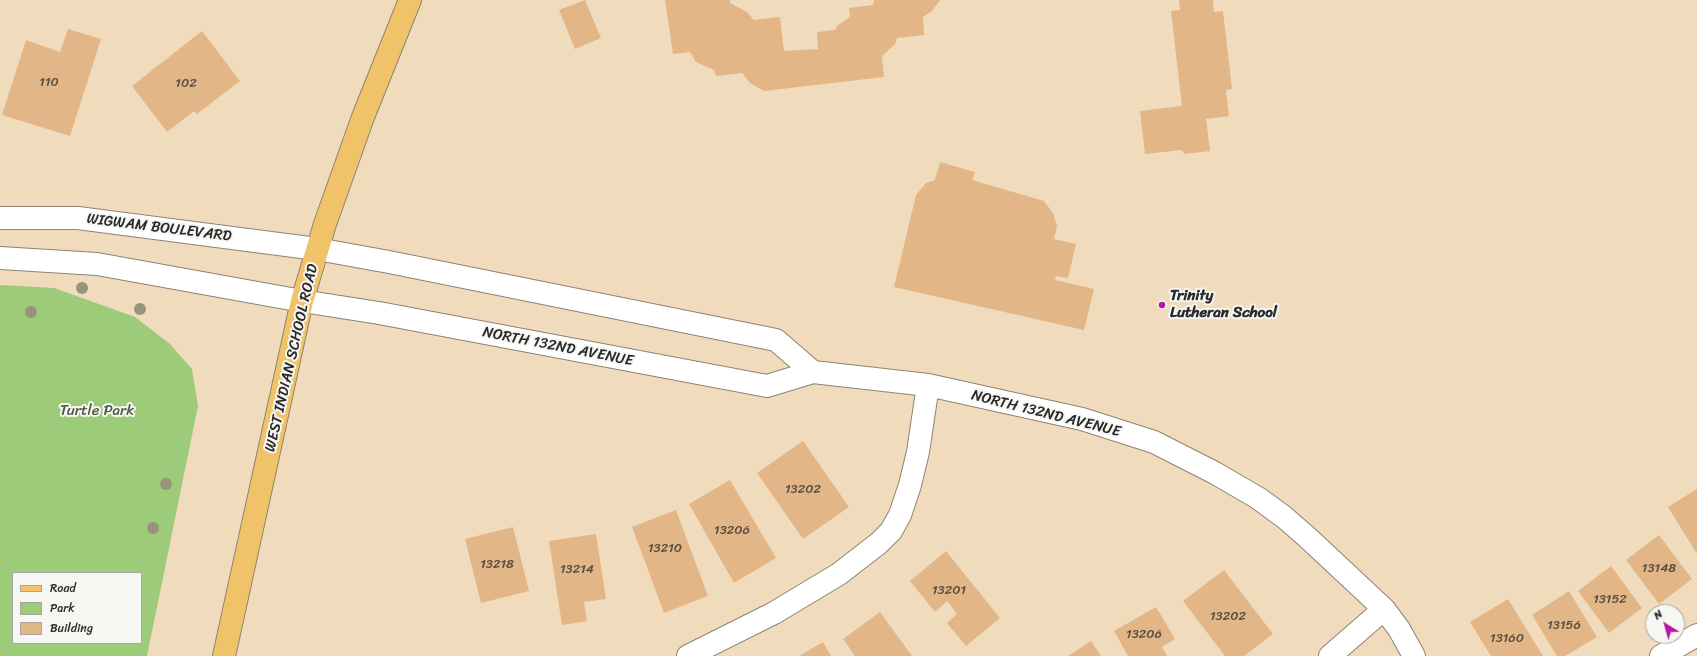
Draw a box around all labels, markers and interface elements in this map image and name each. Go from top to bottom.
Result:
house number: 110 [39,75,59,91]
house number: 102 [175,76,197,92]
street label: WIGWAM BOULEVARD [86,210,232,246]
street label: WEST INDIAN SCHOOL ROAD [262,262,322,454]
place label: Trinity Lutheran School [1170,287,1277,322]
marker: Trinity Lutheran School [1157,300,1167,310]
street label: NORTH 132ND AVENUE [481,324,635,370]
street label: NORTH 132ND AVENUE [969,387,1123,441]
park label: Turtle Park [60,402,134,420]
house number: 13202 [785,482,821,498]
house number: 13206 [714,523,750,539]
house number: 13210 [648,541,682,557]
house number: 13218 [480,557,514,573]
house number: 13148 [1642,561,1676,577]
house number: 13214 [560,562,594,578]
legend [12,572,142,644]
text: Road [50,577,76,599]
house number: 13201 [932,583,966,599]
house number: 13152 [1593,592,1627,608]
text: Park [50,597,75,619]
north arrow [1645,604,1685,644]
text: N [1649,605,1667,625]
house number: 13202 [1210,609,1246,625]
text: Building [50,617,93,639]
house number: 13156 [1547,618,1581,634]
house number: 13206 [1126,627,1162,643]
house number: 13160 [1490,631,1524,647]

